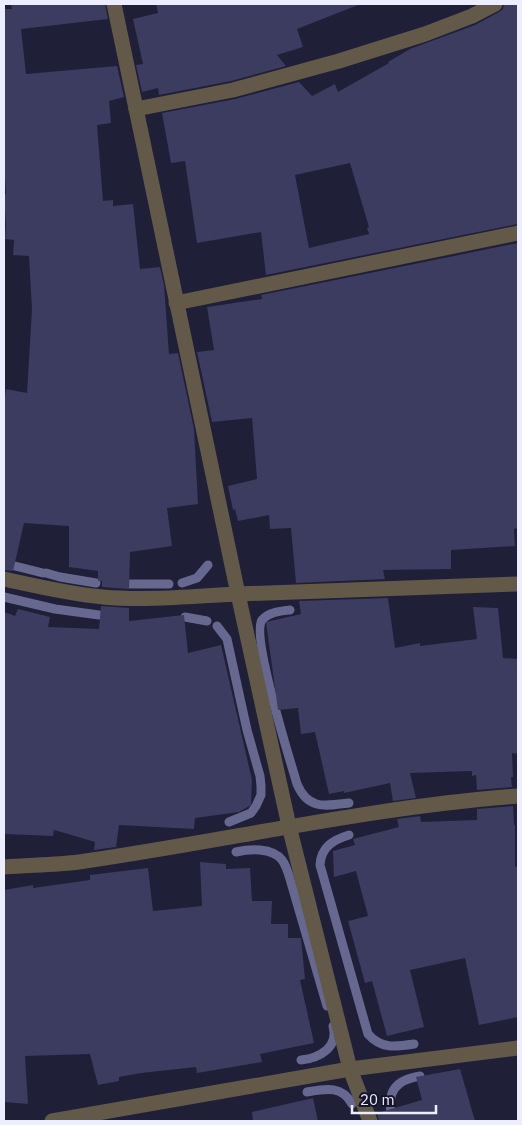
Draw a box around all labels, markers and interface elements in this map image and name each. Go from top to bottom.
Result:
scale bar [352,1082,436,1114]
text: 20 m [360,1090,395,1109]

